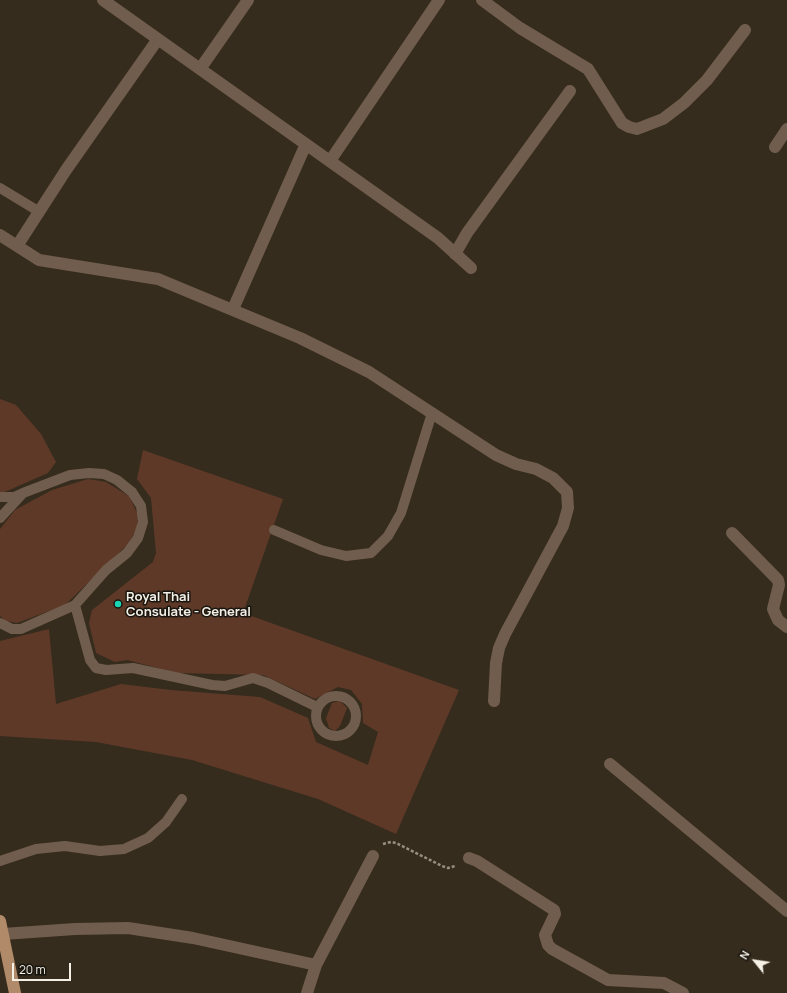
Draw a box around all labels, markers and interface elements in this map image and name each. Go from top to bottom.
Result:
place label: Royal Thai Consulate - General [126,589,251,620]
marker: Royal Thai Consulate - General [113,599,123,609]
north arrow [735,941,775,981]
text: N [736,948,753,962]
scale bar [14,955,73,981]
text: 20 m [19,961,46,978]

